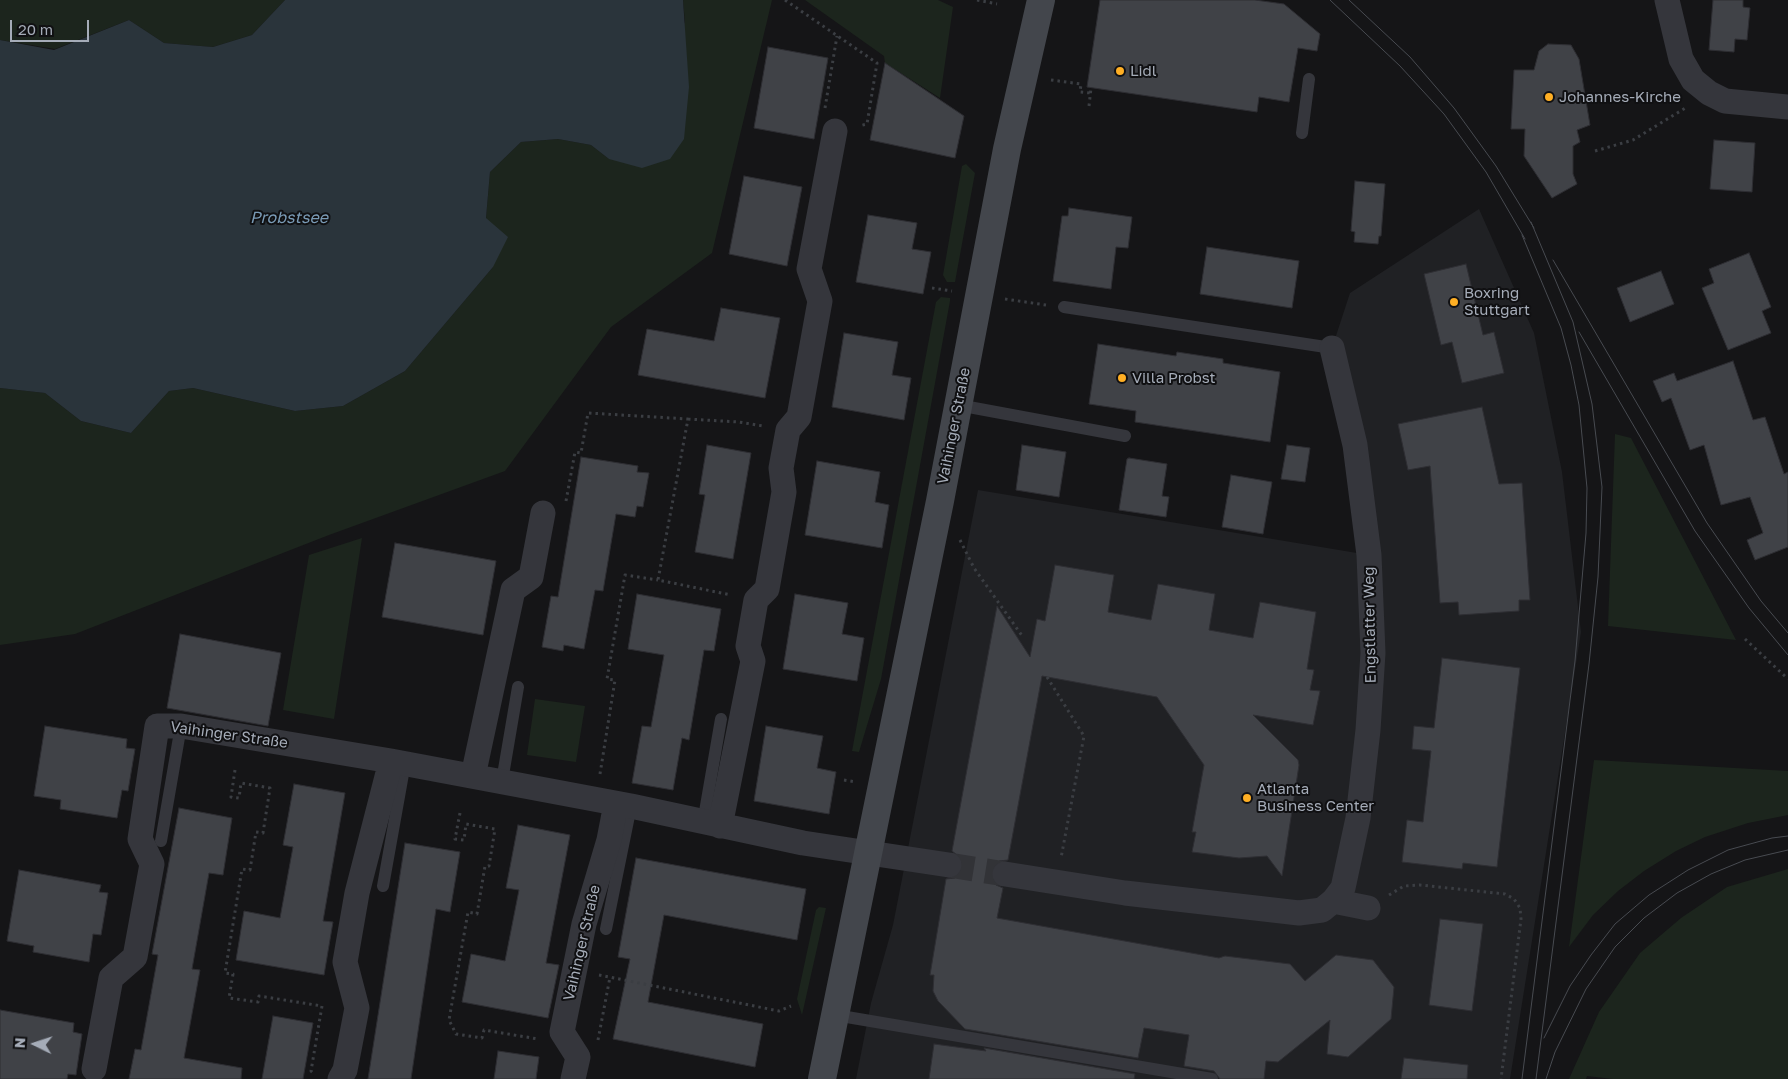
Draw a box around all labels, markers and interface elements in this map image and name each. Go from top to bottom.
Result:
scale bar [12,10,91,42]
text: 20 m [18,20,53,38]
place label: Lidl [1130,62,1157,80]
marker: Lidl [1114,65,1126,77]
place label: Johannes-Kirche [1559,88,1681,106]
marker: Johannes-Kirche [1543,91,1555,103]
water label: Probstsee [250,208,328,228]
place label: Boxring Stuttgart [1464,284,1530,319]
marker: Boxring Stuttgart [1448,296,1460,308]
street label: Vaihinger Straße [934,366,974,486]
place label: Villa Probst [1132,369,1216,387]
marker: Villa Probst [1116,372,1128,384]
street label: Engstlatter Weg [1360,567,1380,683]
street label: Vaihinger Straße [169,718,289,752]
place label: Atlanta Business Center [1257,780,1374,815]
marker: Atlanta Business Center [1241,792,1253,804]
street label: Vaihinger Straße [560,883,604,1003]
north arrow [10,1019,60,1069]
text: N [11,1037,28,1049]

